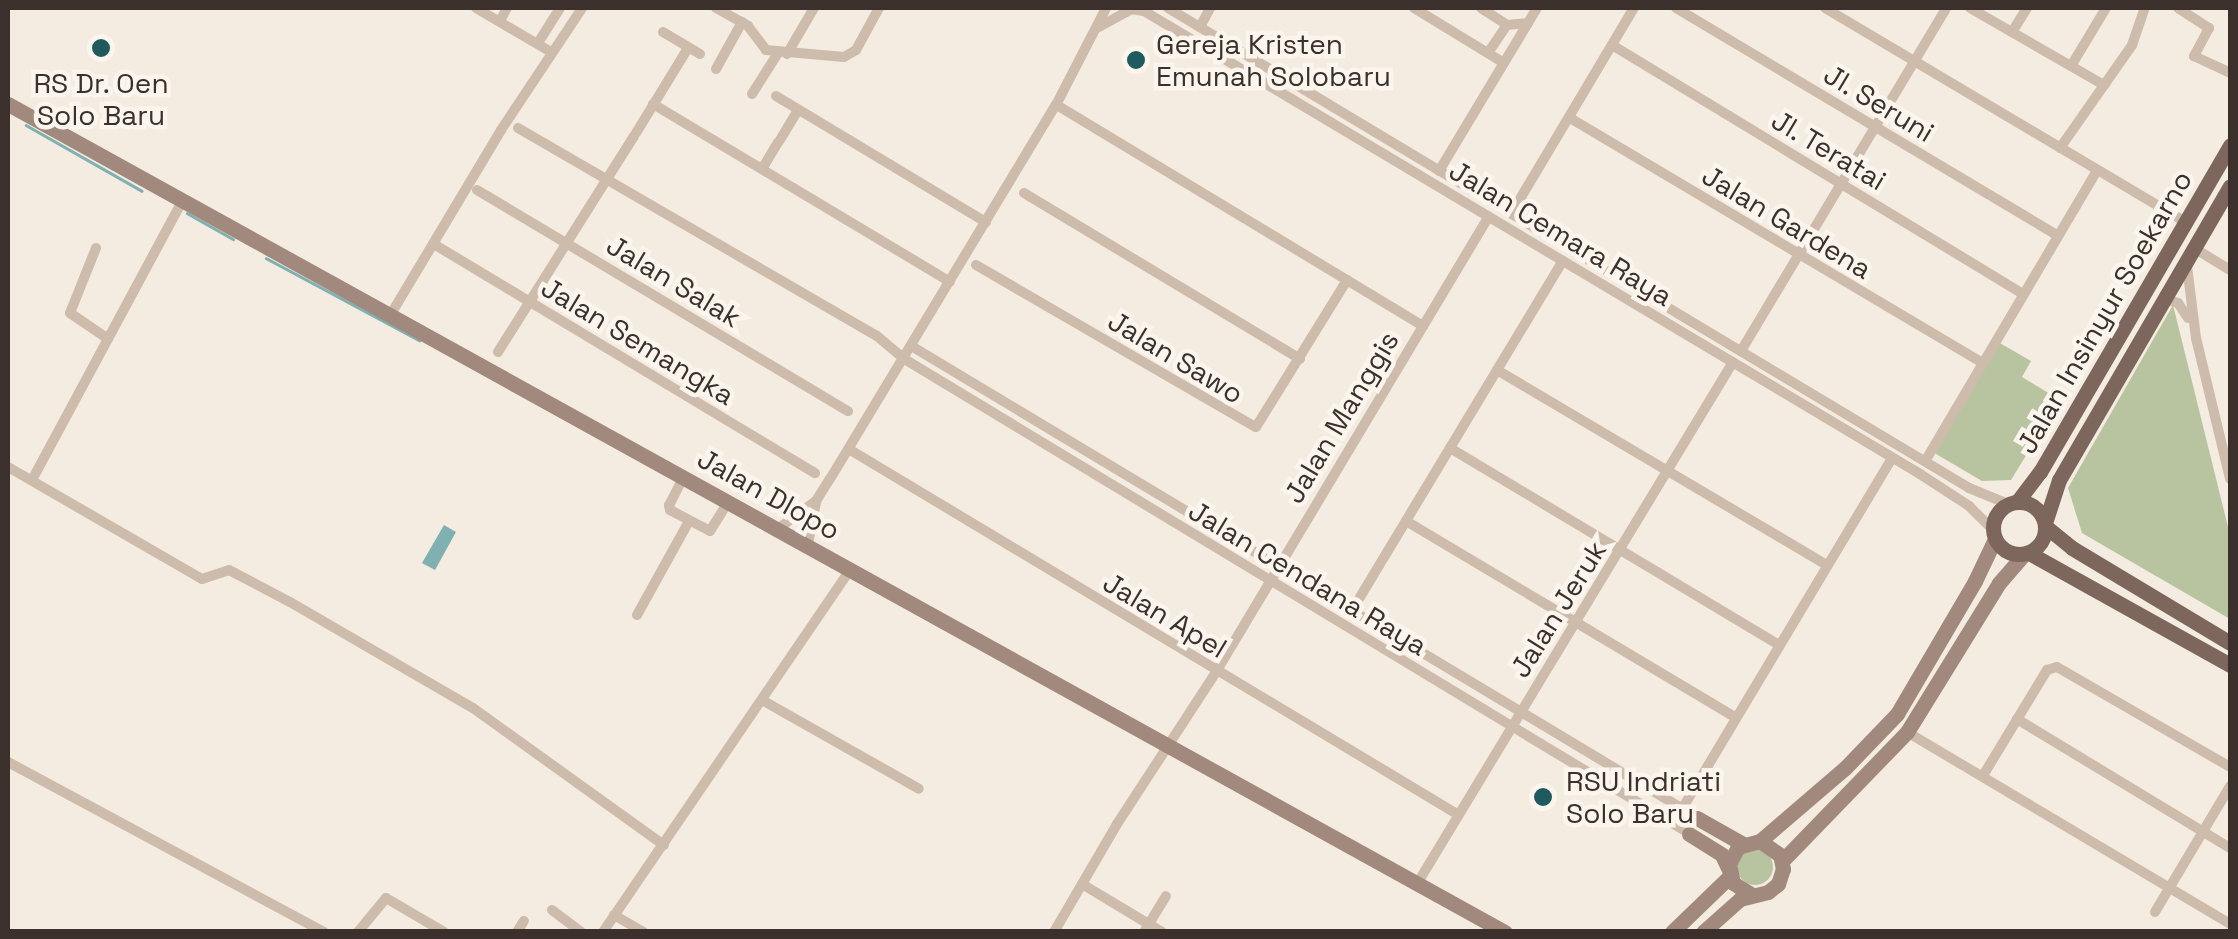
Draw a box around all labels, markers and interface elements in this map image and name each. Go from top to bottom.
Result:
place label: Gereja Kristen Emunah Solobaru [1156,27,1391,93]
marker: RS Dr. Oen Solo Baru [88,35,114,61]
marker: Gereja Kristen Emunah Solobaru [1125,49,1147,71]
street label: Jl. Seruni [1818,57,1940,149]
place label: RS Dr. Oen Solo Baru [33,66,169,132]
street label: Jl. Teratai [1765,102,1893,198]
street label: Jalan Cemara Raya [1443,153,1679,313]
street label: Jalan Gardena [1696,158,1878,286]
street label: Jalan Insinyur Soekarno [2009,165,2199,459]
street label: Jalan Salak [601,228,747,334]
street label: Jalan Semangka [535,270,741,412]
street label: Jalan Sawo [1102,304,1250,410]
street label: Jalan Manggis [1277,325,1405,509]
street label: Jalan Dlopo [692,441,846,547]
street label: Jalan Cendana Raya [1183,493,1433,663]
street label: Jalan Jeruk [1503,535,1613,683]
street label: Jalan Apel [1097,565,1233,665]
place label: RSU Indriati Solo Baru [1566,764,1721,830]
marker: RSU Indriati Solo Baru [1530,784,1556,810]

